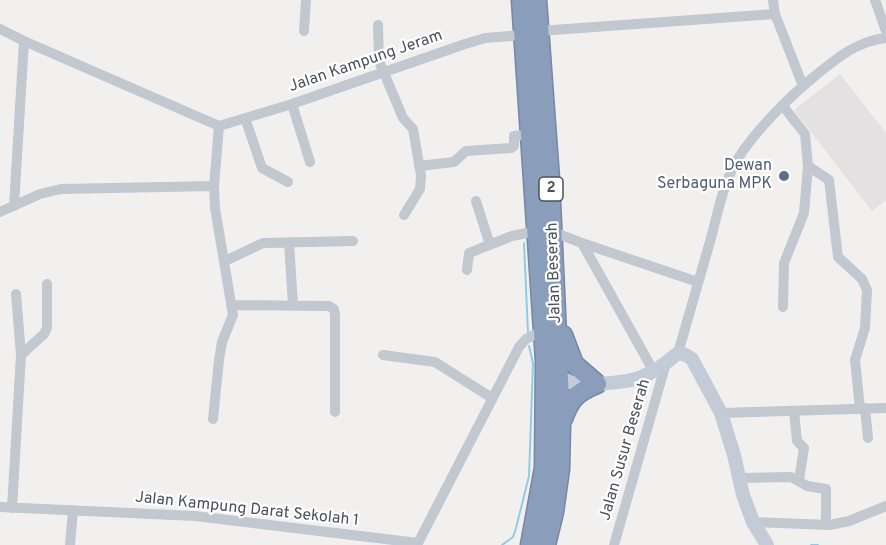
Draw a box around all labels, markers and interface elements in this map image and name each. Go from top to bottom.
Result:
street label: Jalan Kampung Jeram [287,27,445,97]
place label: Dewan Serbaguna MPK [657,157,772,195]
marker: Dewan Serbaguna MPK [777,169,791,183]
road number: 2 [539,177,563,201]
street label: Jalan Beserah [544,222,566,324]
street label: Jalan Susur Beserah [597,377,655,523]
street label: Jalan Kampung Darat Sekolah 1 [134,489,360,531]

